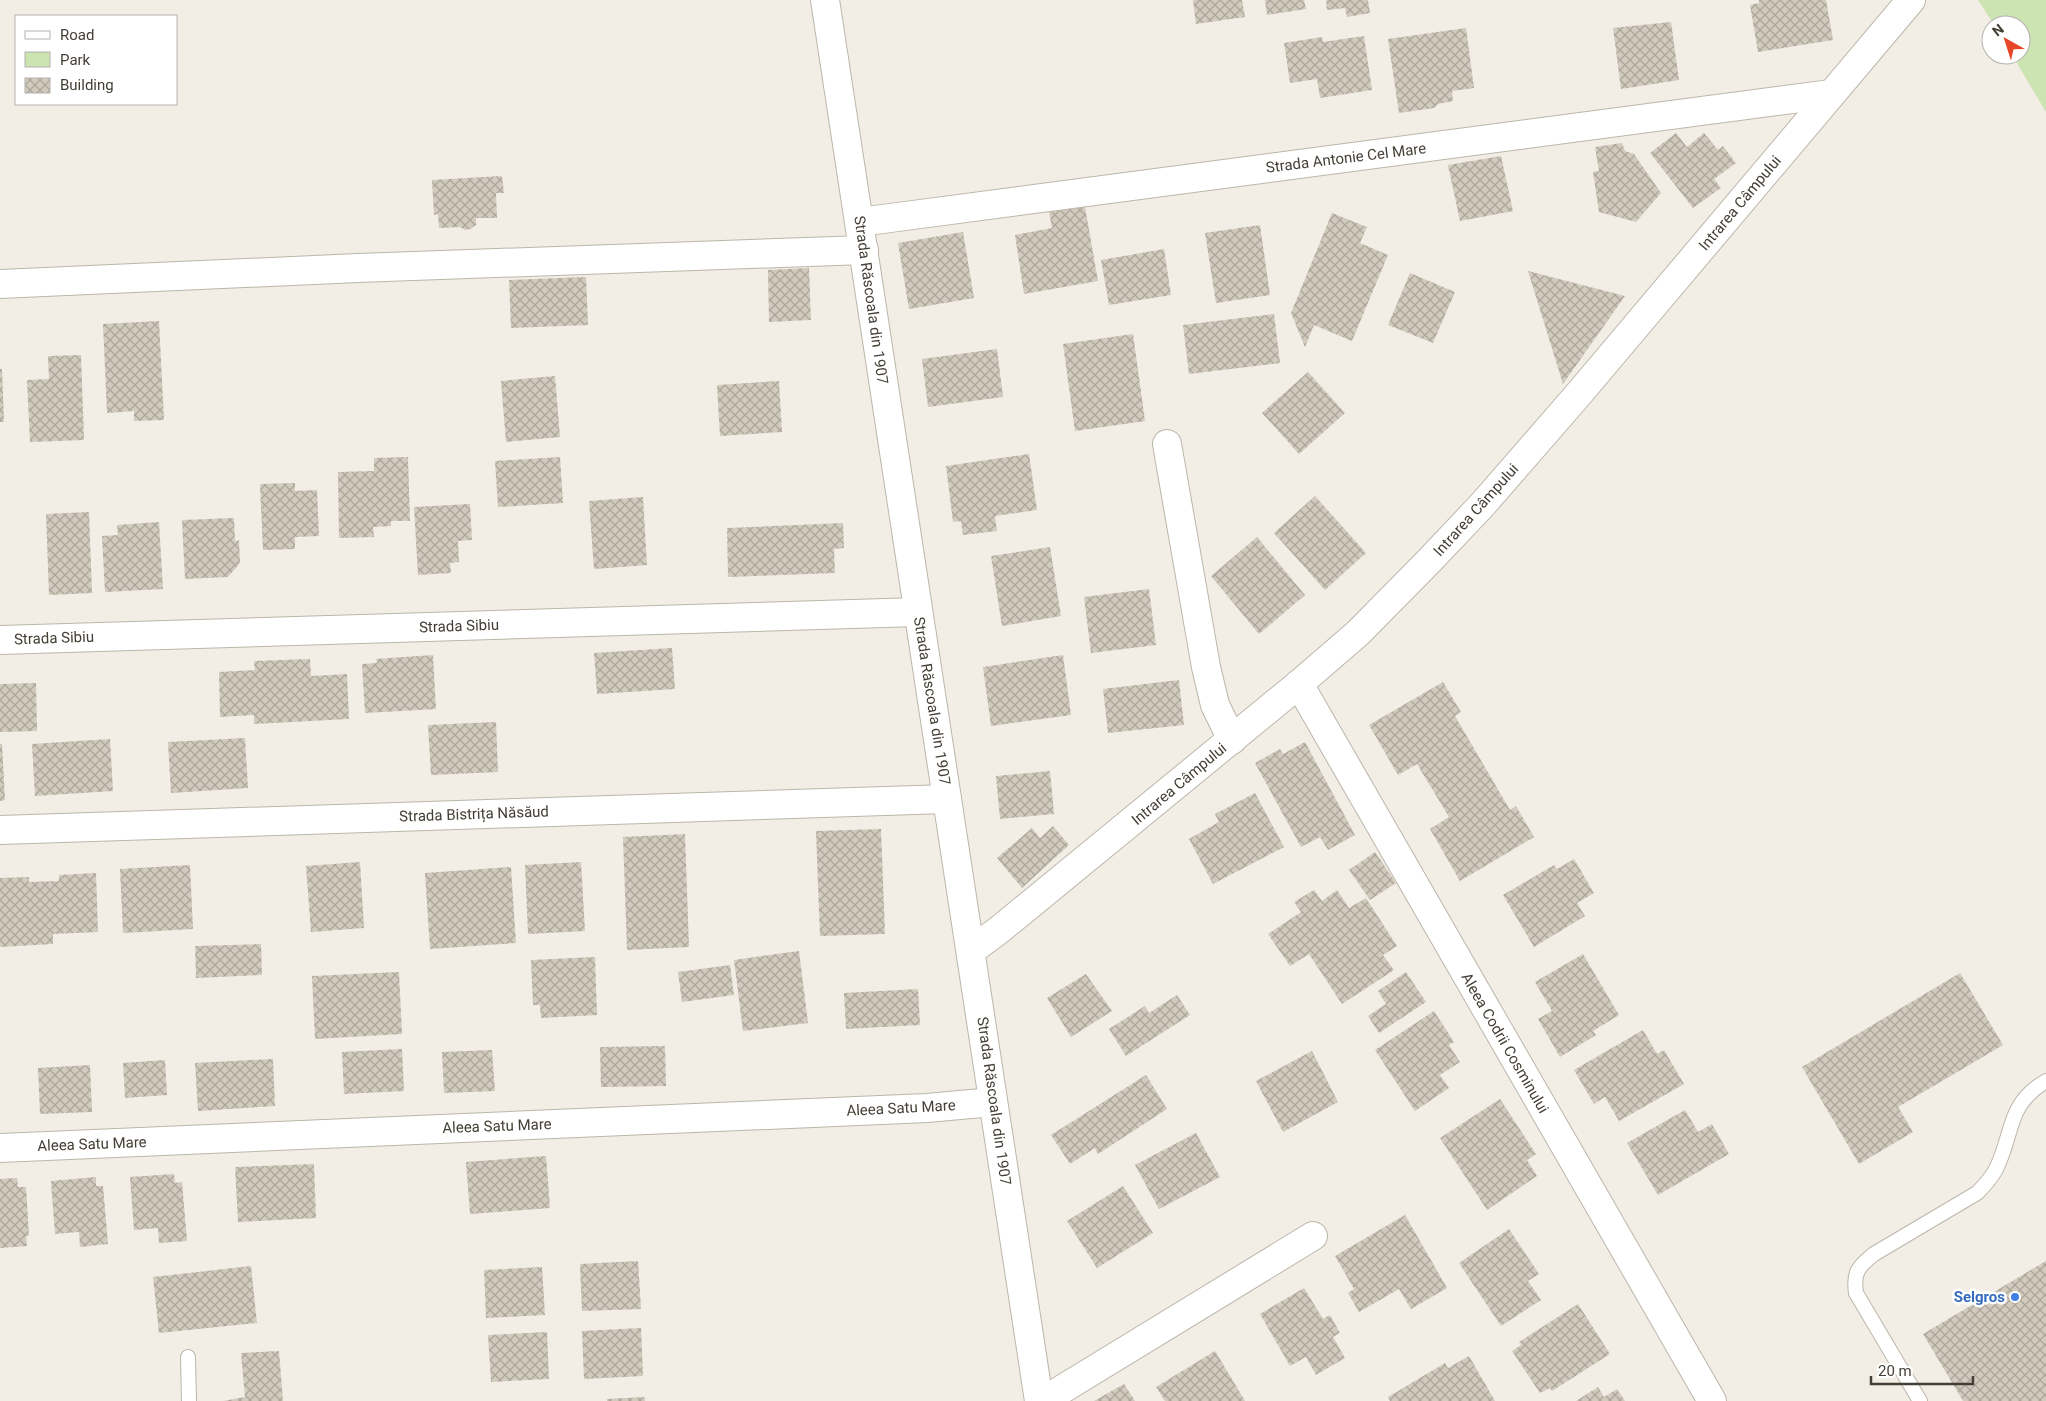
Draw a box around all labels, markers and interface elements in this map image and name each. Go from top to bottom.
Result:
legend [15,15,178,105]
north arrow [1981,15,2031,65]
text: N [1989,21,2007,39]
text: Road [60,26,94,44]
text: Park [60,51,91,69]
text: Building [60,76,114,94]
street label: Strada Antonie Cel Mare [1265,139,1427,177]
street label: Intrarea Câmpului [1695,152,1785,254]
street label: Strada Răscoala din 1907 [850,214,892,386]
street label: Intrarea Câmpului [1430,460,1522,560]
street label: Strada Sibiu [419,616,499,636]
street label: Strada Răscoala din 1907 [910,616,954,786]
street label: Strada Sibiu [14,628,94,648]
street label: Intrarea Câmpului [1128,739,1230,829]
street label: Strada Bistrița Năsăud [399,802,549,826]
street label: Aleea Codrii Cosminului [1457,970,1553,1116]
street label: Strada Răscoala din 1907 [973,1015,1015,1187]
street label: Aleea Satu Mare [846,1096,956,1120]
street label: Aleea Satu Mare [442,1115,552,1137]
street label: Aleea Satu Mare [37,1133,147,1155]
place label: Selgros [1954,1288,2005,1306]
marker: Selgros [2009,1291,2021,1303]
scale bar [1871,1354,1974,1386]
text: 20 m [1878,1362,1912,1380]

